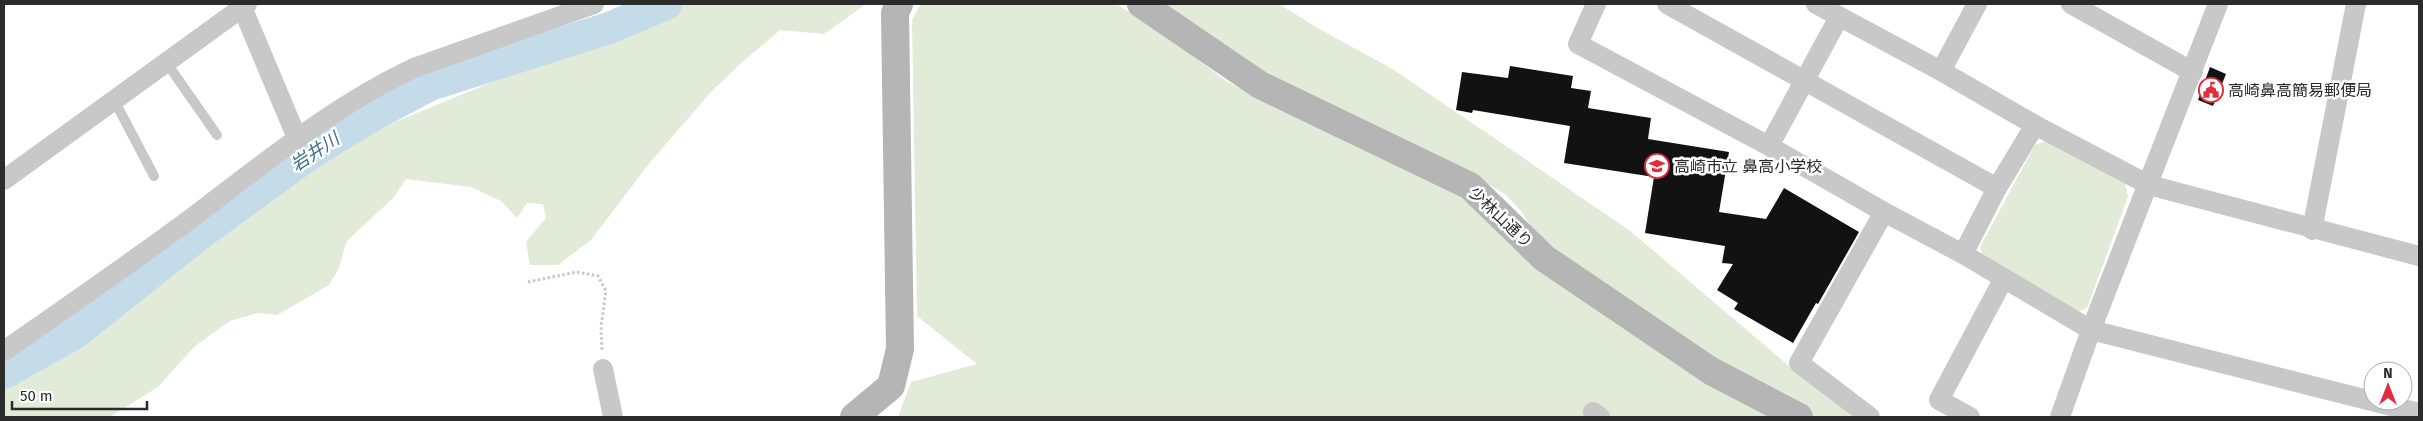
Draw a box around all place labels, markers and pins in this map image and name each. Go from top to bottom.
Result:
public building icon: 高崎鼻高簡易郵便局 [2198,77,2224,103]
place label: 高崎鼻高簡易郵便局 [2228,81,2372,100]
school or university icon: 高崎市立 鼻高小学校 [1644,153,1670,179]
place label: 高崎市立 鼻高小学校 [1674,157,1822,176]

